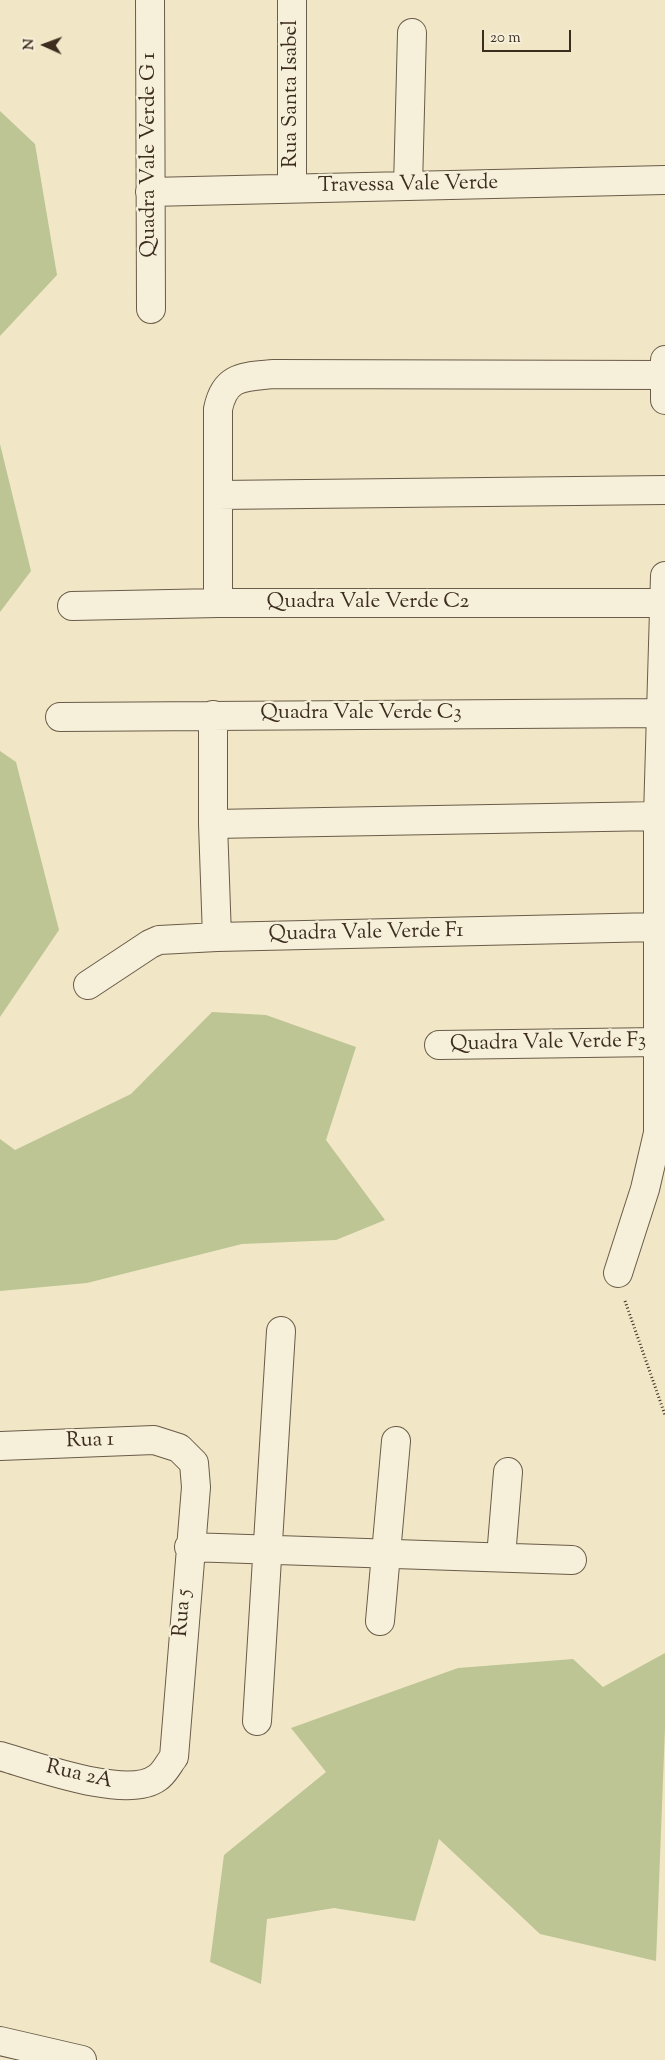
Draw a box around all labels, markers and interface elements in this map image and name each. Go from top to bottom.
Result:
north arrow [20,20,70,70]
street label: Rua Santa Isabel [279,20,305,168]
scale bar [485,20,574,52]
text: 20 m [490,28,521,49]
text: N [20,39,40,50]
street label: Quadra Vale Verde G 1 [137,52,163,258]
street label: Travessa Vale Verde [318,172,498,200]
street label: Quadra Vale Verde C2 [267,590,469,616]
street label: Quadra Vale Verde C3 [260,701,462,727]
street label: Quadra Vale Verde F1 [268,920,464,948]
street label: Quadra Vale Verde F3 [450,1030,646,1058]
street label: Rua 1 [66,1429,114,1455]
street label: Rua 5 [170,1588,198,1638]
street label: Rua 2A [43,1756,115,1796]

